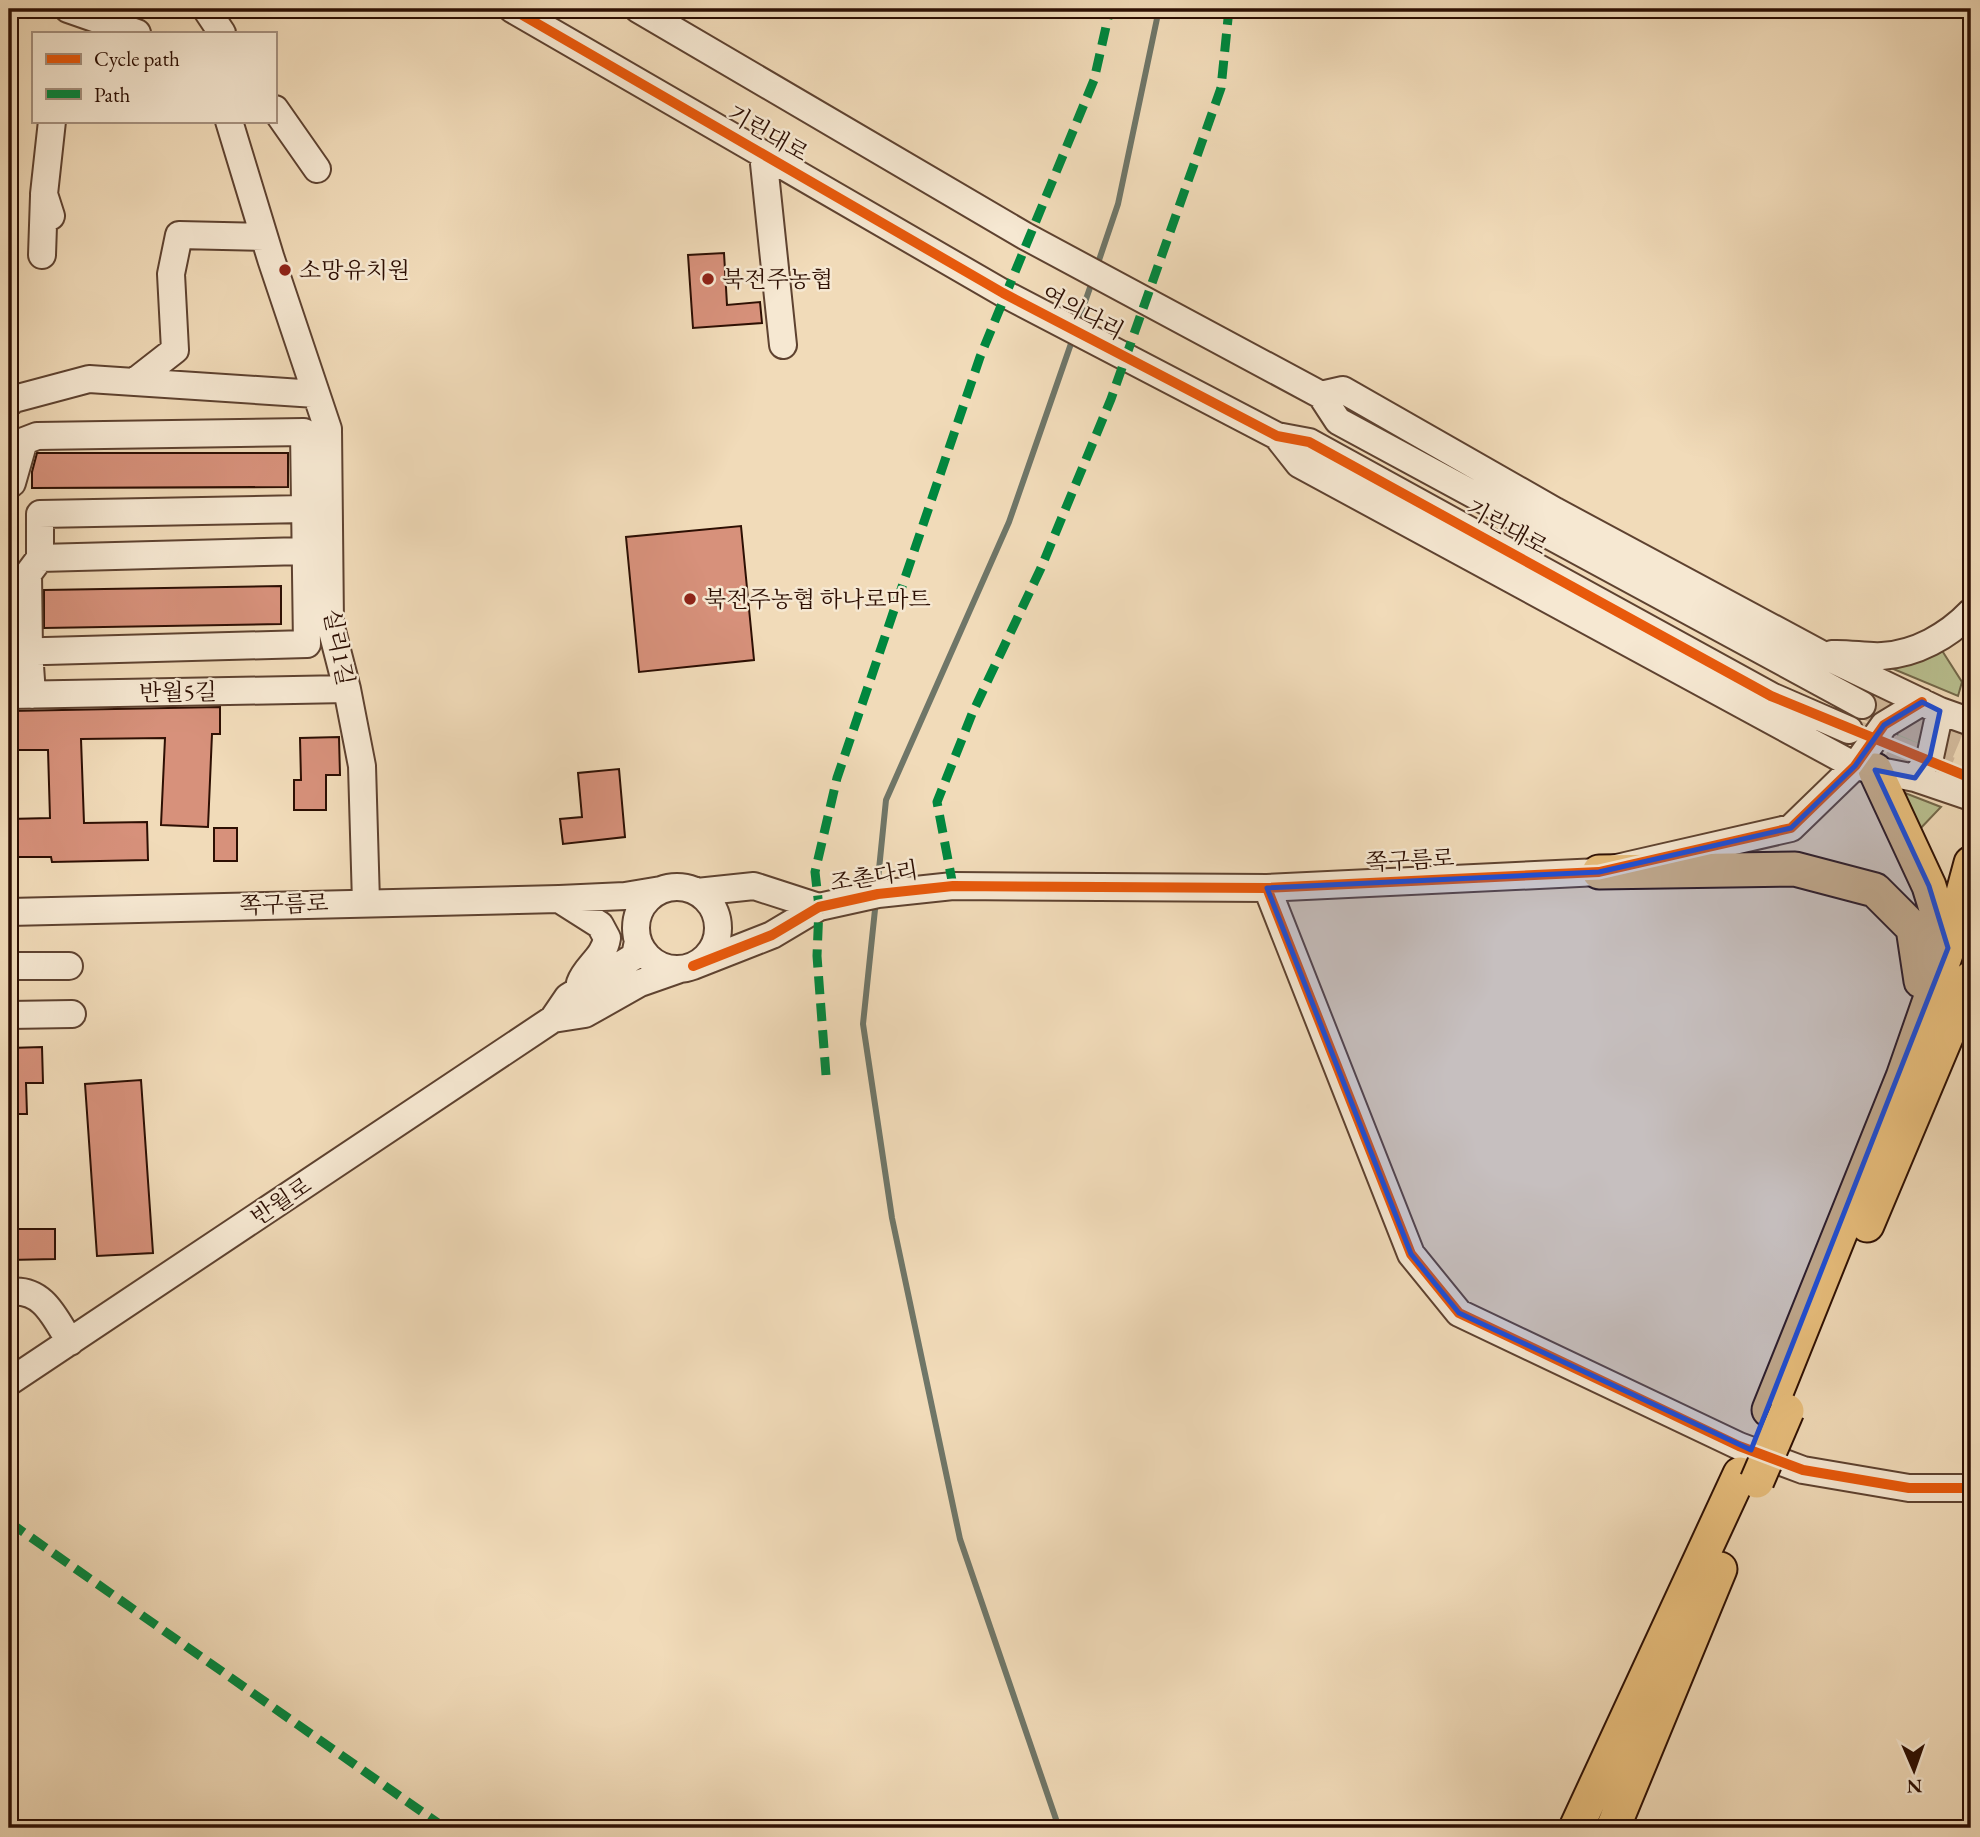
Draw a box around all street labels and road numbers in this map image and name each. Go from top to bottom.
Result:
street label: 기린대로 [722,98,814,168]
street label: 여의다리 [1037,278,1129,346]
street label: 기린대로 [1461,492,1553,562]
street label: 실리1길 [317,606,361,688]
street label: 반월5길 [139,676,217,708]
street label: 쪽구름로 [1365,843,1455,877]
street label: 조촌다리 [828,854,920,898]
street label: 쪽구름로 [239,887,329,921]
street label: 반월로 [245,1170,317,1232]

